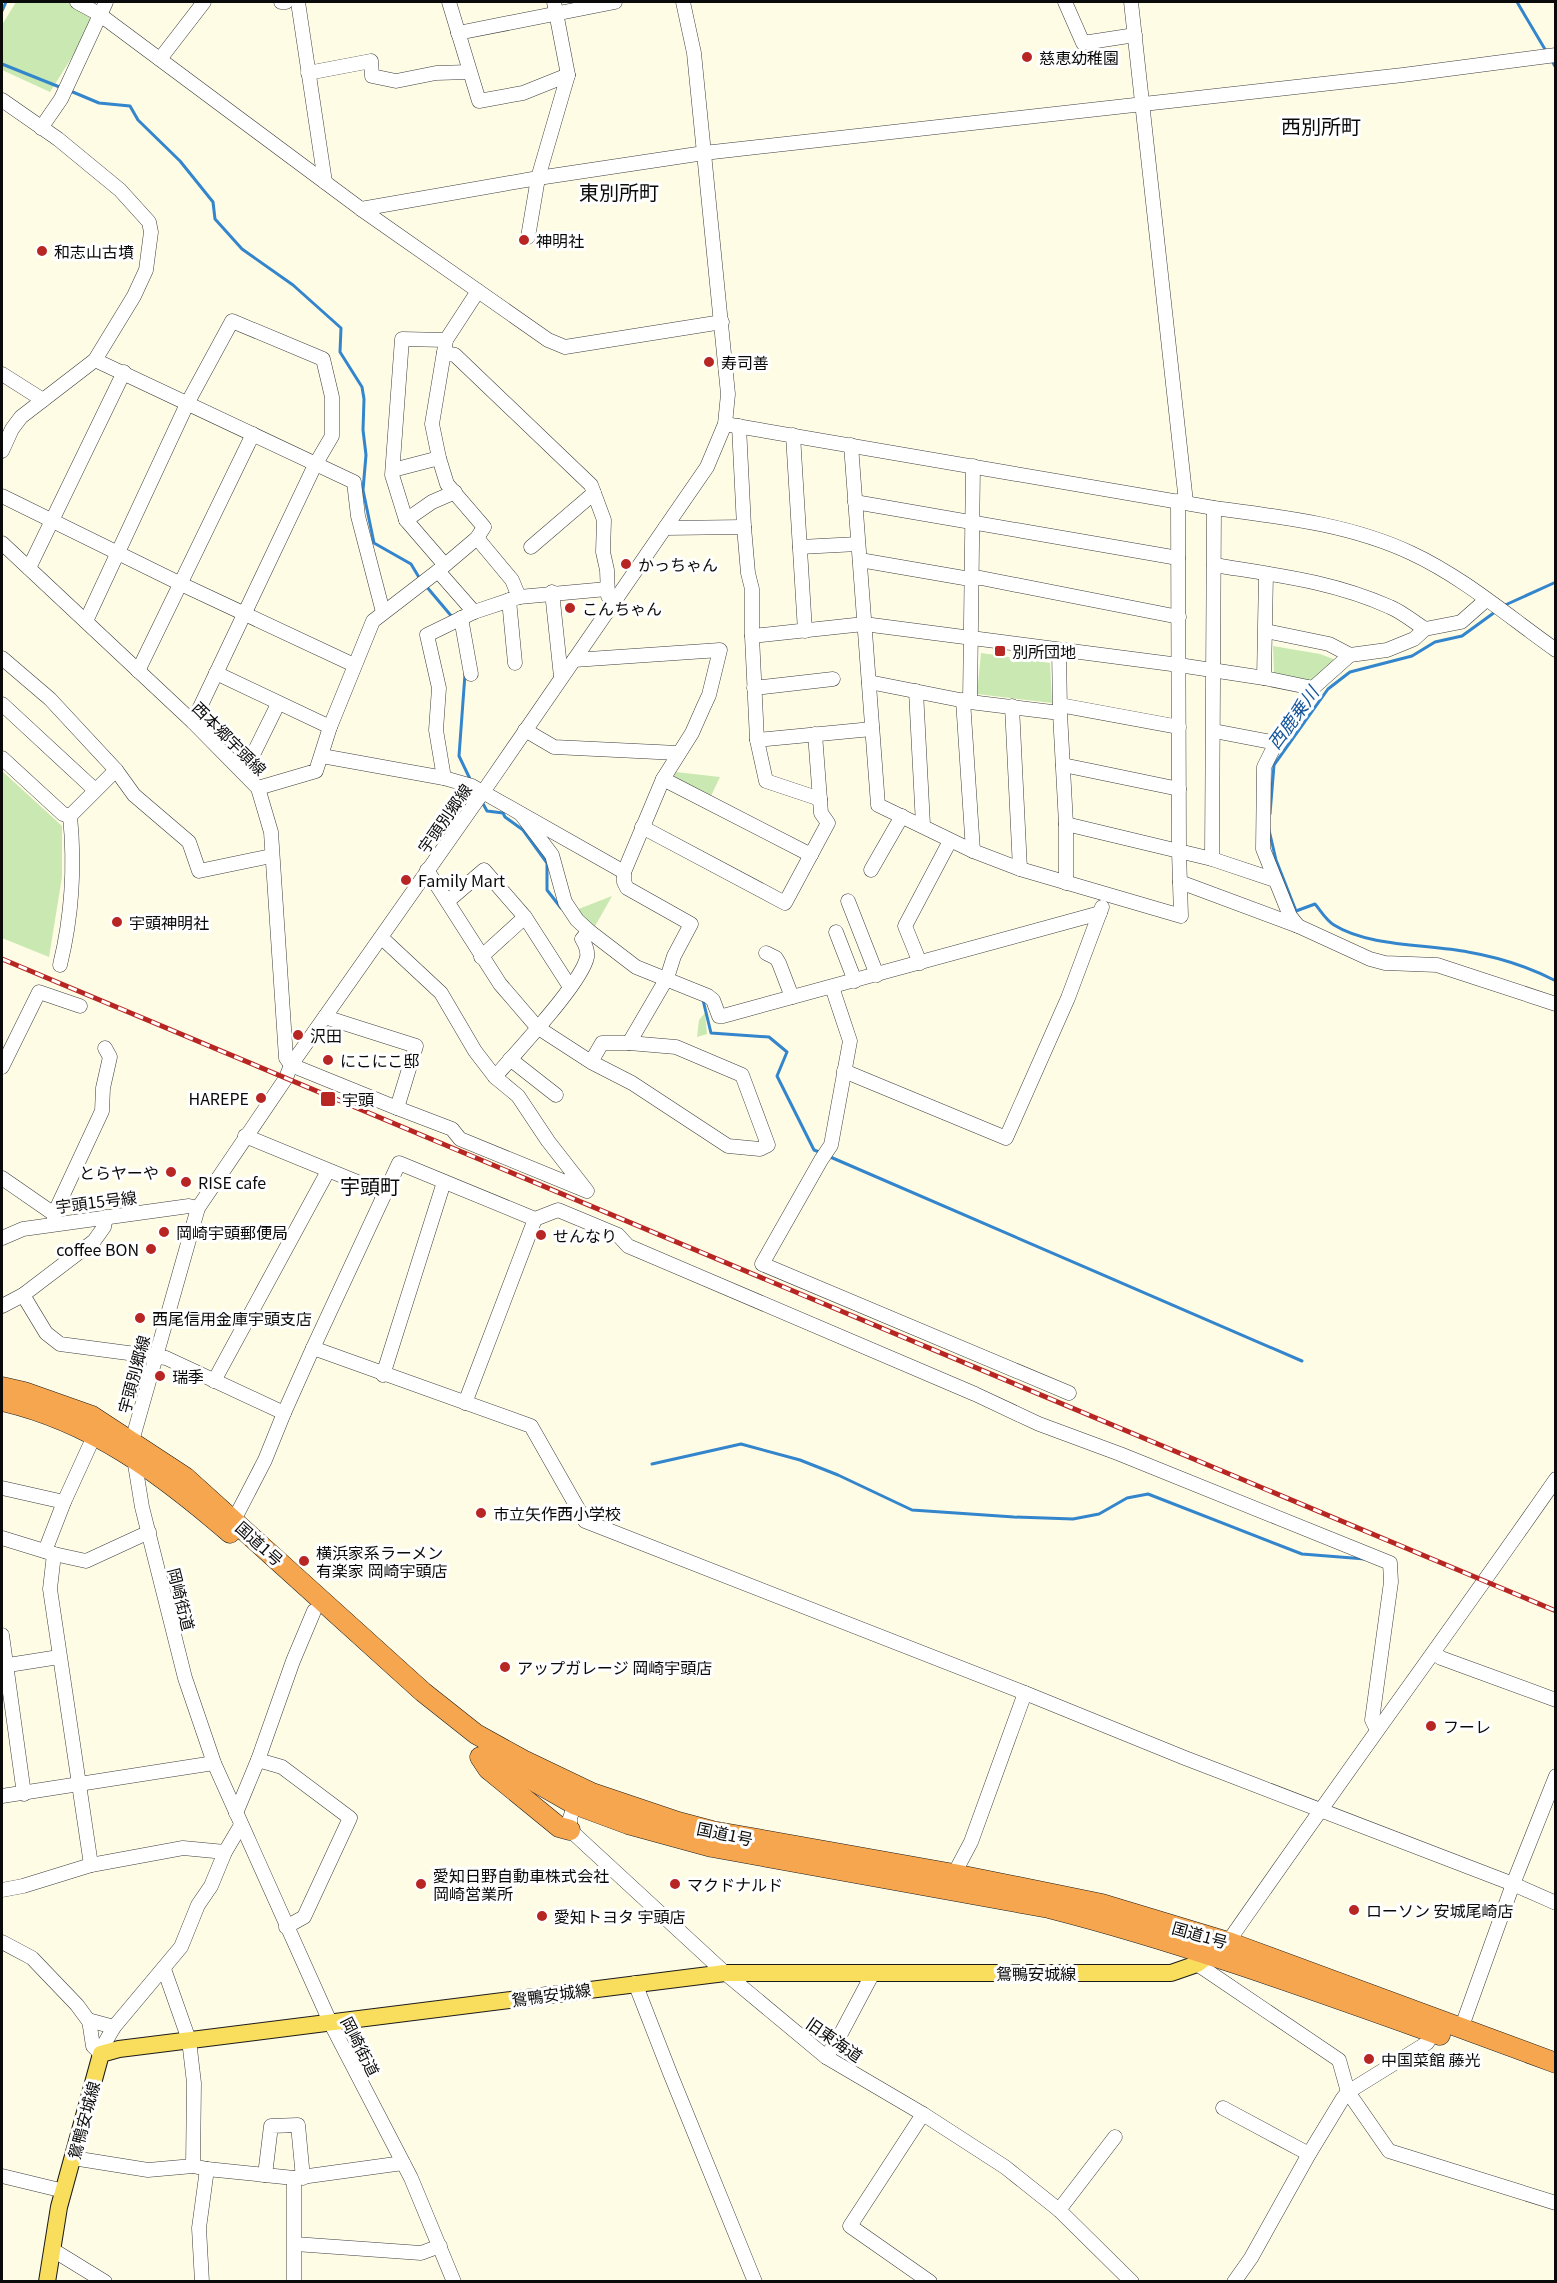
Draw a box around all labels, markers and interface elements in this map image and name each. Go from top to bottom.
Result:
place label: 慈恵幼稚園 [1039,45,1119,69]
marker: 慈恵幼稚園 [1020,50,1034,64]
district label: 西別所町 [1281,111,1361,140]
district label: 東別所町 [579,177,659,206]
place label: 神明社 [536,228,584,252]
marker: 神明社 [517,233,531,247]
place label: 和志山古墳 [54,239,134,263]
marker: 和志山古墳 [35,244,49,258]
place label: 寿司善 [721,350,769,374]
marker: 寿司善 [702,355,716,369]
place label: かっちゃん [638,552,718,576]
marker: かっちゃん [619,557,633,571]
place label: こんちゃん [582,596,662,620]
marker: こんちゃん [563,601,577,615]
place label: 別所団地 [1012,639,1076,663]
marker: 別所団地 [993,644,1007,658]
water label: 西鹿乗川 [1260,679,1325,754]
street label: 西本郷宇頭線 [188,696,272,780]
street label: 宇頭別郷線 [411,778,477,858]
place label: Family Mart [418,868,505,892]
marker: Family Mart [399,873,413,887]
place label: 宇頭神明社 [129,910,209,934]
marker: 宇頭神明社 [110,915,124,929]
place label: 沢田 [310,1023,342,1047]
marker: 沢田 [291,1028,305,1042]
place label: にこにこ邸 [340,1048,419,1072]
marker: にこにこ邸 [321,1053,335,1067]
place label: HAREPE [188,1086,249,1110]
place label: 宇頭 [342,1087,374,1111]
marker: 宇頭 [319,1090,337,1108]
marker: HAREPE [254,1091,268,1105]
place label: とらヤーや [79,1160,159,1184]
marker: とらヤーや [164,1165,178,1179]
place label: RISE cafe [198,1170,266,1194]
district label: 宇頭町 [340,1171,400,1200]
marker: RISE cafe [179,1175,193,1189]
street label: 宇頭15号線 [54,1184,138,1218]
place label: 岡崎宇頭郵便局 [176,1220,288,1244]
place label: せんなり [553,1223,617,1247]
marker: 岡崎宇頭郵便局 [157,1225,171,1239]
marker: せんなり [534,1228,548,1242]
place label: coffee BON [56,1237,139,1261]
marker: coffee BON [144,1242,158,1256]
place label: 西尾信用金庫宇頭支店 [152,1306,312,1330]
marker: 西尾信用金庫宇頭支店 [133,1311,147,1325]
street label: 宇頭別郷線 [111,1332,155,1416]
place label: 瑞季 [172,1364,204,1388]
marker: 瑞季 [153,1369,167,1383]
place label: 市立矢作西小学校 [493,1501,621,1525]
marker: 市立矢作西小学校 [474,1506,488,1520]
street label: 国道1号 [231,1515,289,1571]
place label: 横浜家系ラーメン 有楽家 岡崎宇頭店 [316,1540,448,1582]
marker: 横浜家系ラーメン 有楽家 岡崎宇頭店 [297,1554,311,1568]
street label: 岡崎街道 [163,1565,201,1633]
place label: アップガレージ 岡崎宇頭店 [517,1655,712,1679]
marker: アップガレージ 岡崎宇頭店 [498,1660,512,1674]
place label: フーレ [1443,1714,1491,1738]
marker: フーレ [1424,1719,1438,1733]
street label: 国道1号 [695,1815,755,1851]
place label: 愛知日野自動車株式会社 岡崎営業所 [433,1863,609,1905]
place label: マクドナルド [687,1872,783,1896]
marker: 愛知日野自動車株式会社 岡崎営業所 [414,1877,428,1891]
marker: マクドナルド [668,1877,682,1891]
place label: ローソン 安城尾崎店 [1366,1898,1514,1922]
marker: ローソン 安城尾崎店 [1347,1903,1361,1917]
place label: 愛知トヨタ 宇頭店 [554,1904,686,1928]
marker: 愛知トヨタ 宇頭店 [535,1909,549,1923]
street label: 国道1号 [1169,1915,1231,1953]
street label: 鴛鴨安城線 [996,1961,1076,1985]
street label: 鴛鴨安城線 [510,1977,592,2011]
street label: 旧東海道 [802,2011,868,2067]
street label: 岡崎街道 [336,2012,386,2080]
place label: 中国菜館 藤光 [1381,2047,1481,2071]
marker: 中国菜館 藤光 [1362,2052,1376,2066]
street label: 鴛鴨安城線 [61,2078,105,2162]

